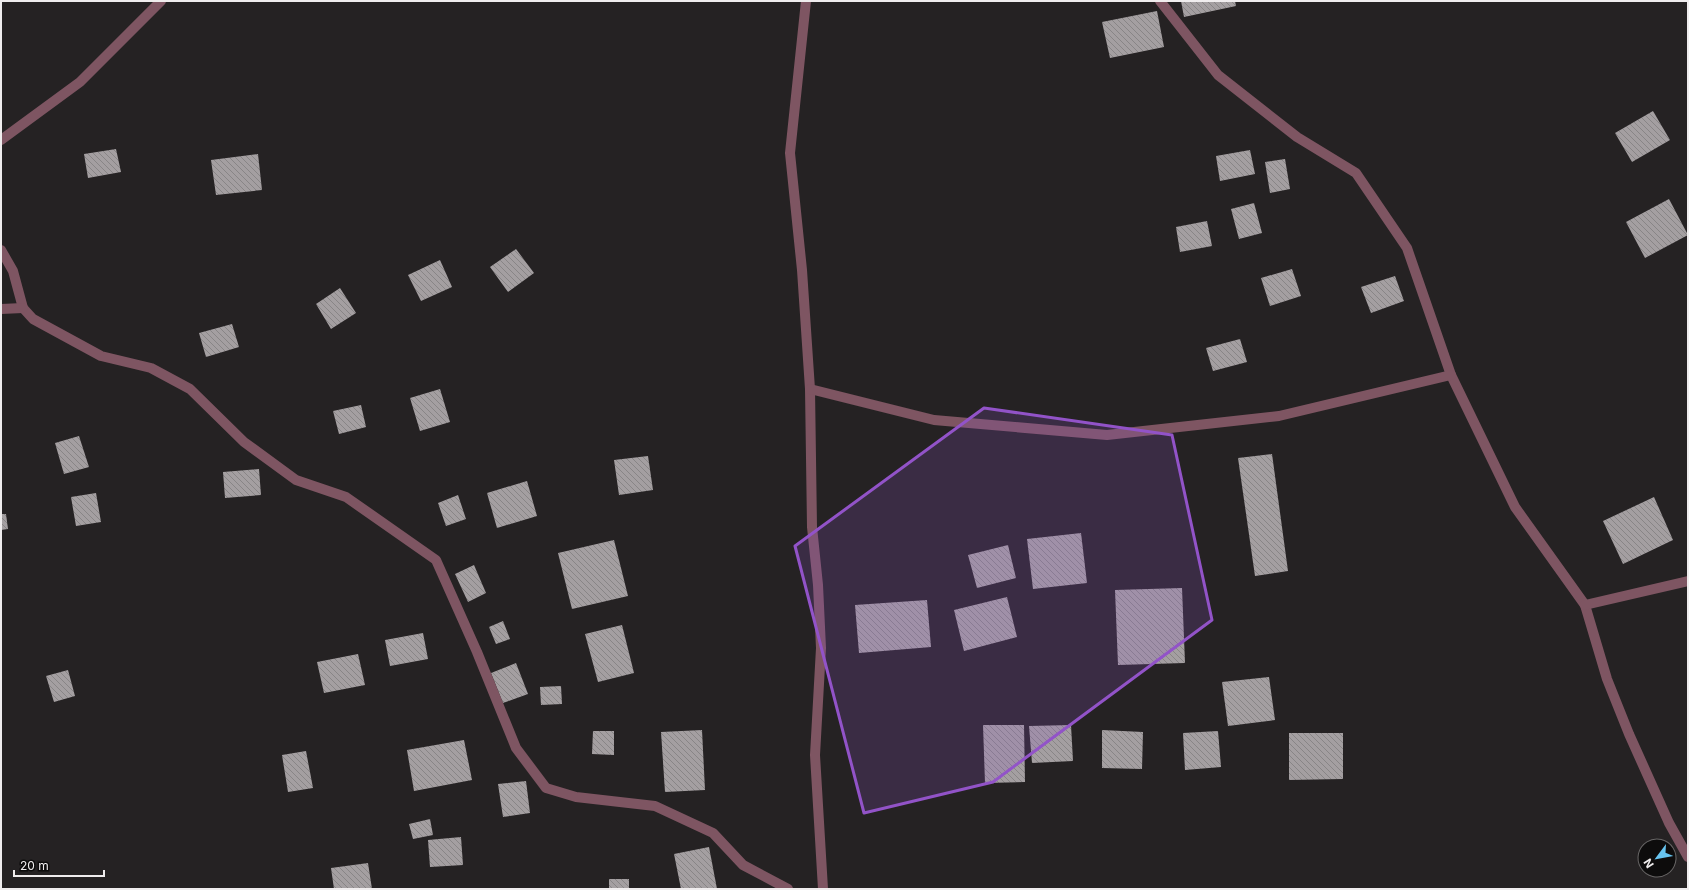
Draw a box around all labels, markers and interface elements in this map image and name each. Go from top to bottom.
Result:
north arrow [1637,838,1677,878]
scale bar [14,852,104,878]
text: N [1640,856,1657,871]
text: 20 m [20,858,49,873]

